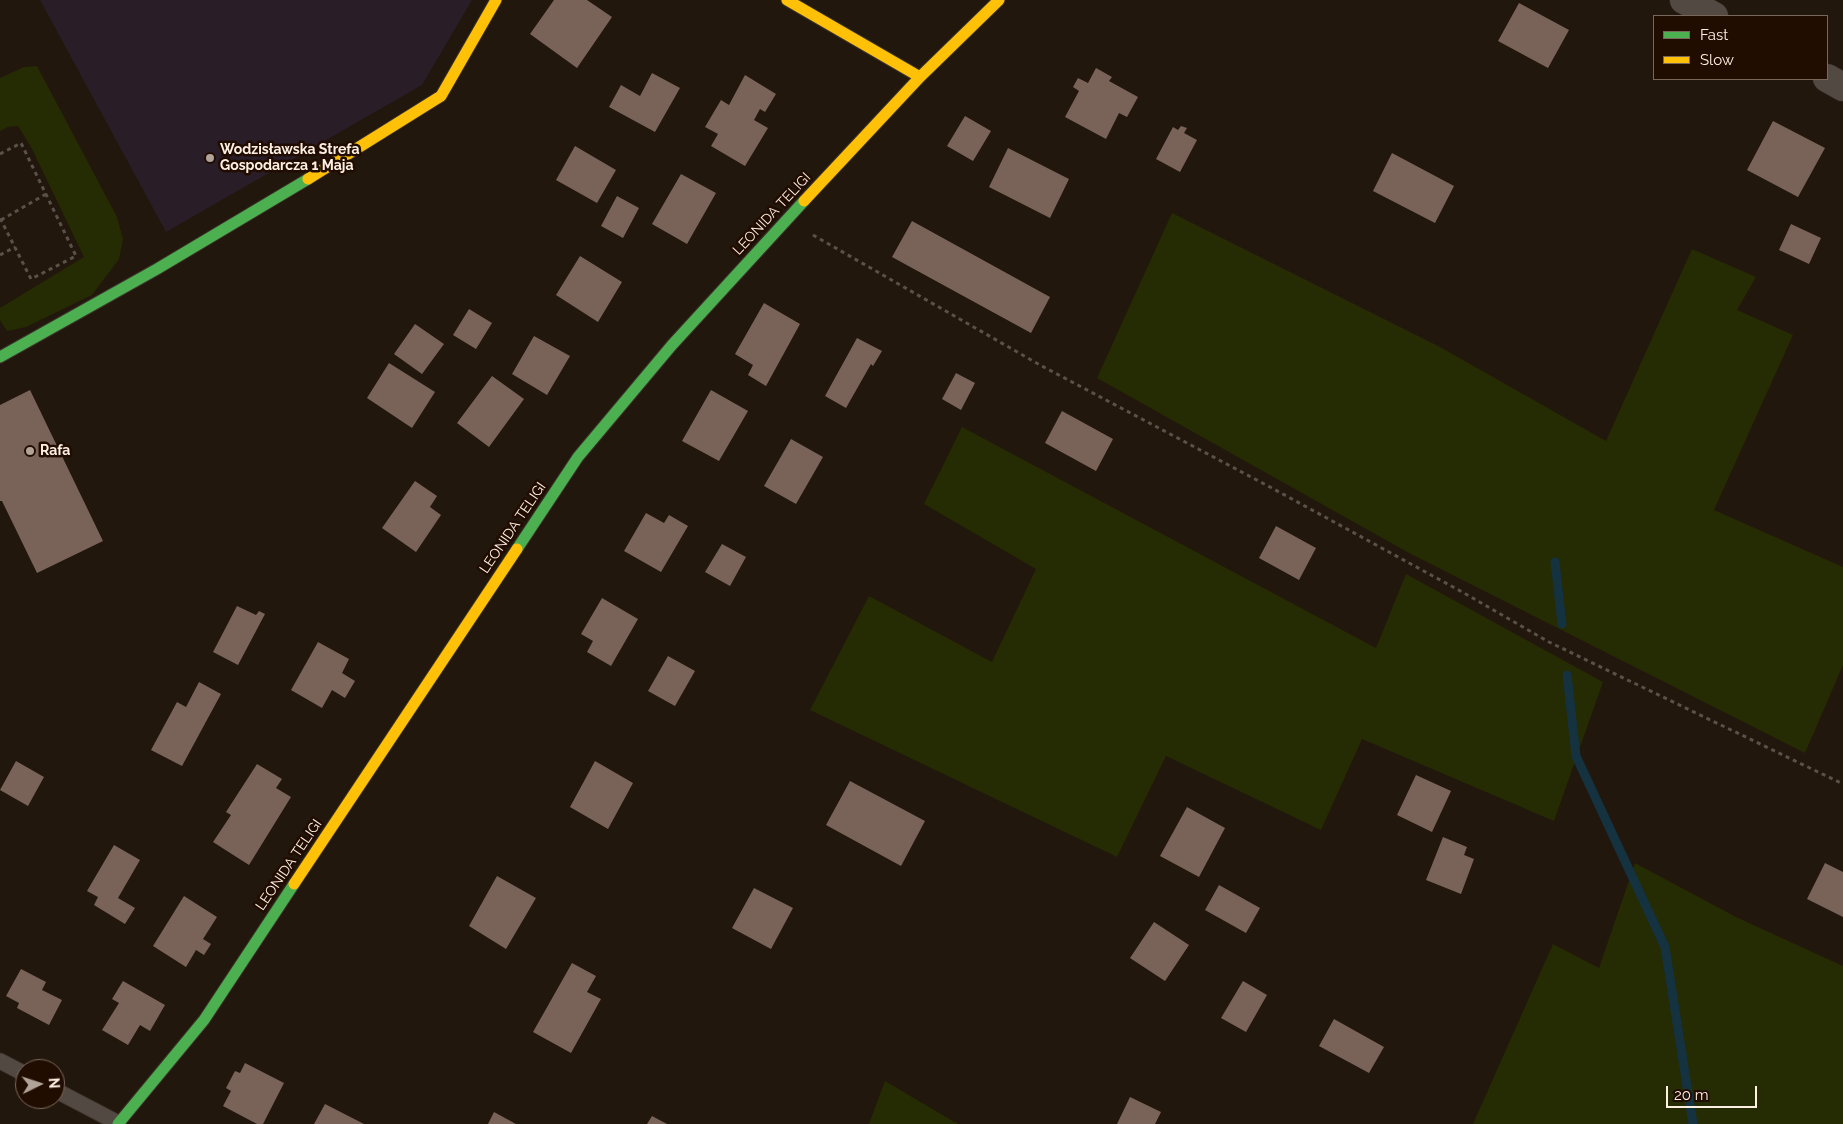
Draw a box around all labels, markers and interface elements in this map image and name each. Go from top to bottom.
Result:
legend [1653,15,1828,80]
text: Fast [1700,26,1728,44]
text: Slow [1700,51,1734,69]
place label: Wodzisławska Strefa Gospodarcza 1 Maja [220,142,359,174]
marker: Wodzisławska Strefa Gospodarcza 1 Maja [204,152,216,164]
street label: LEONIDA TELIGI [730,169,814,259]
place label: Rafa [40,443,70,459]
marker: Rafa [24,445,36,457]
street label: LEONIDA TELIGI [476,479,550,577]
street label: LEONIDA TELIGI [252,816,326,914]
north arrow [15,1059,65,1109]
scale bar [1668,1076,1759,1108]
text: N [46,1077,62,1089]
text: 20 m [1674,1086,1709,1104]

